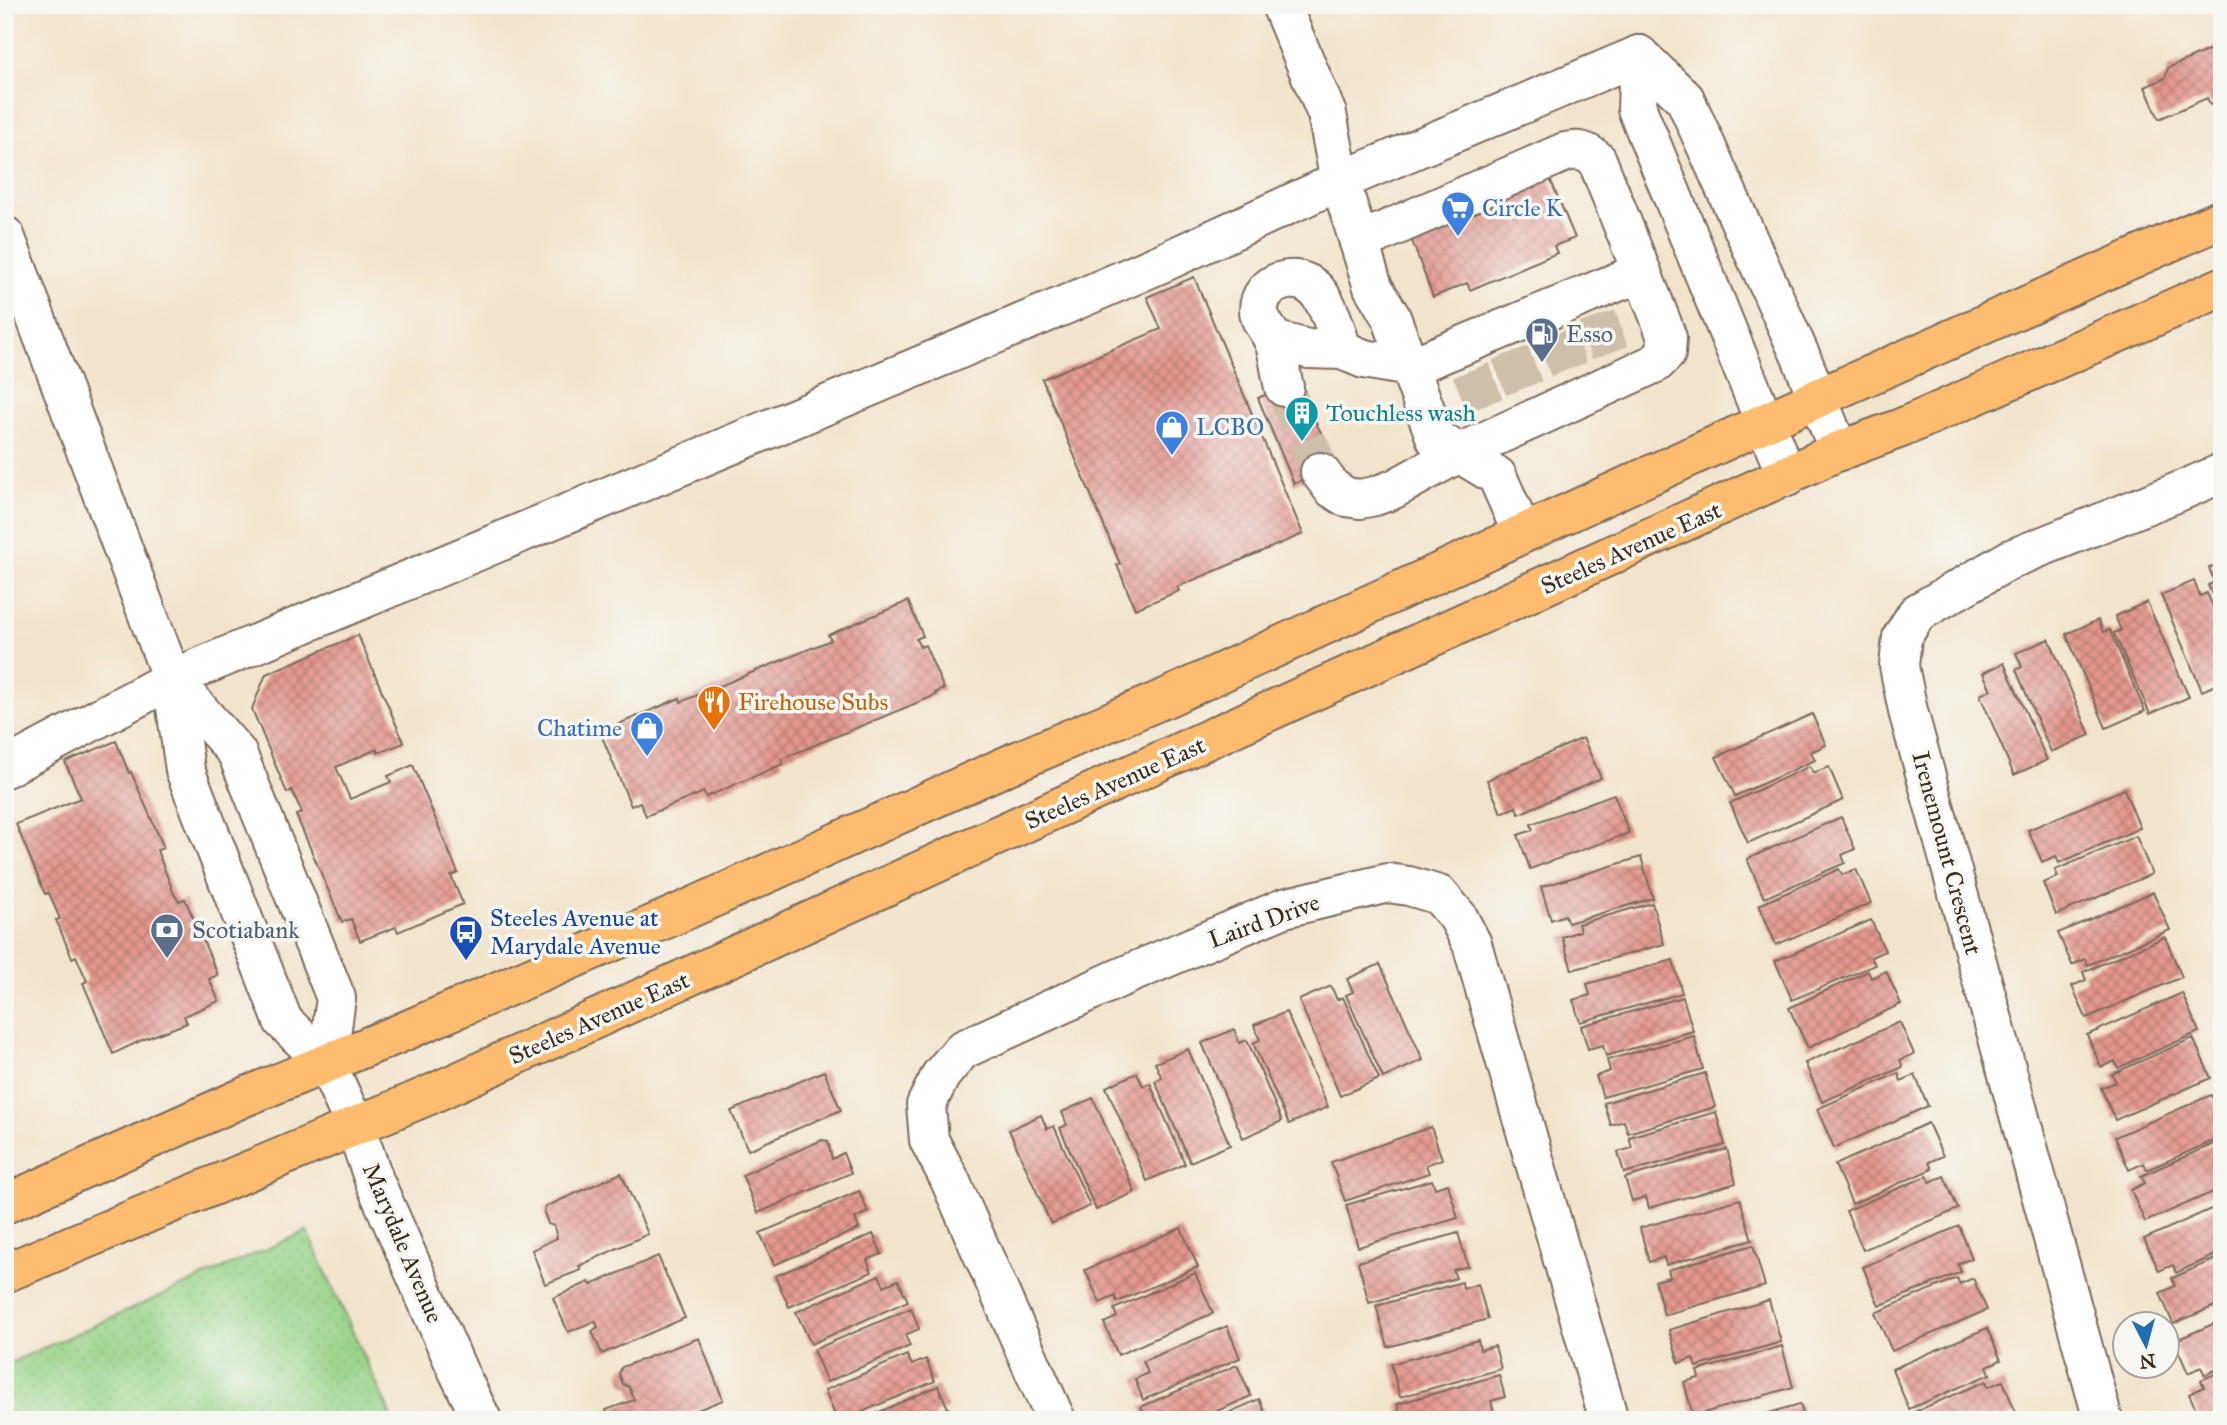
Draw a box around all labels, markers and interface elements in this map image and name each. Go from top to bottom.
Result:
supermarket icon: Circle K [1439,189,1477,238]
place label: Circle K [1482,193,1564,223]
fuel station icon: Esso [1523,315,1561,364]
place label: Esso [1566,319,1613,349]
building icon: Touchless wash [1283,394,1321,443]
place label: Touchless wash [1326,398,1476,428]
shop icon: LCBO [1153,408,1191,457]
place label: LCBO [1196,412,1264,442]
street label: Steeles Avenue East [1536,495,1726,601]
restaurant icon: Firehouse Subs [695,683,733,732]
place label: Firehouse Subs [738,687,888,717]
shop icon: Chatime [628,709,666,758]
place label: Chatime [537,713,622,743]
street label: Steeles Avenue East [1020,730,1210,836]
street label: Irenemount Crescent [1905,748,1989,958]
street label: Laird Drive [1204,887,1324,955]
place label: Steeles Avenue at Marydale Avenue [490,903,661,961]
bank icon: Scotiabank [148,911,186,960]
bus stop icon: Steeles Avenue at Marydale Avenue [447,913,485,962]
place label: Scotiabank [192,915,300,945]
street label: Steeles Avenue East [504,965,694,1071]
street label: Marydale Avenue [356,1159,450,1327]
north arrow [2112,1310,2182,1380]
text: N [2139,1349,2157,1374]

